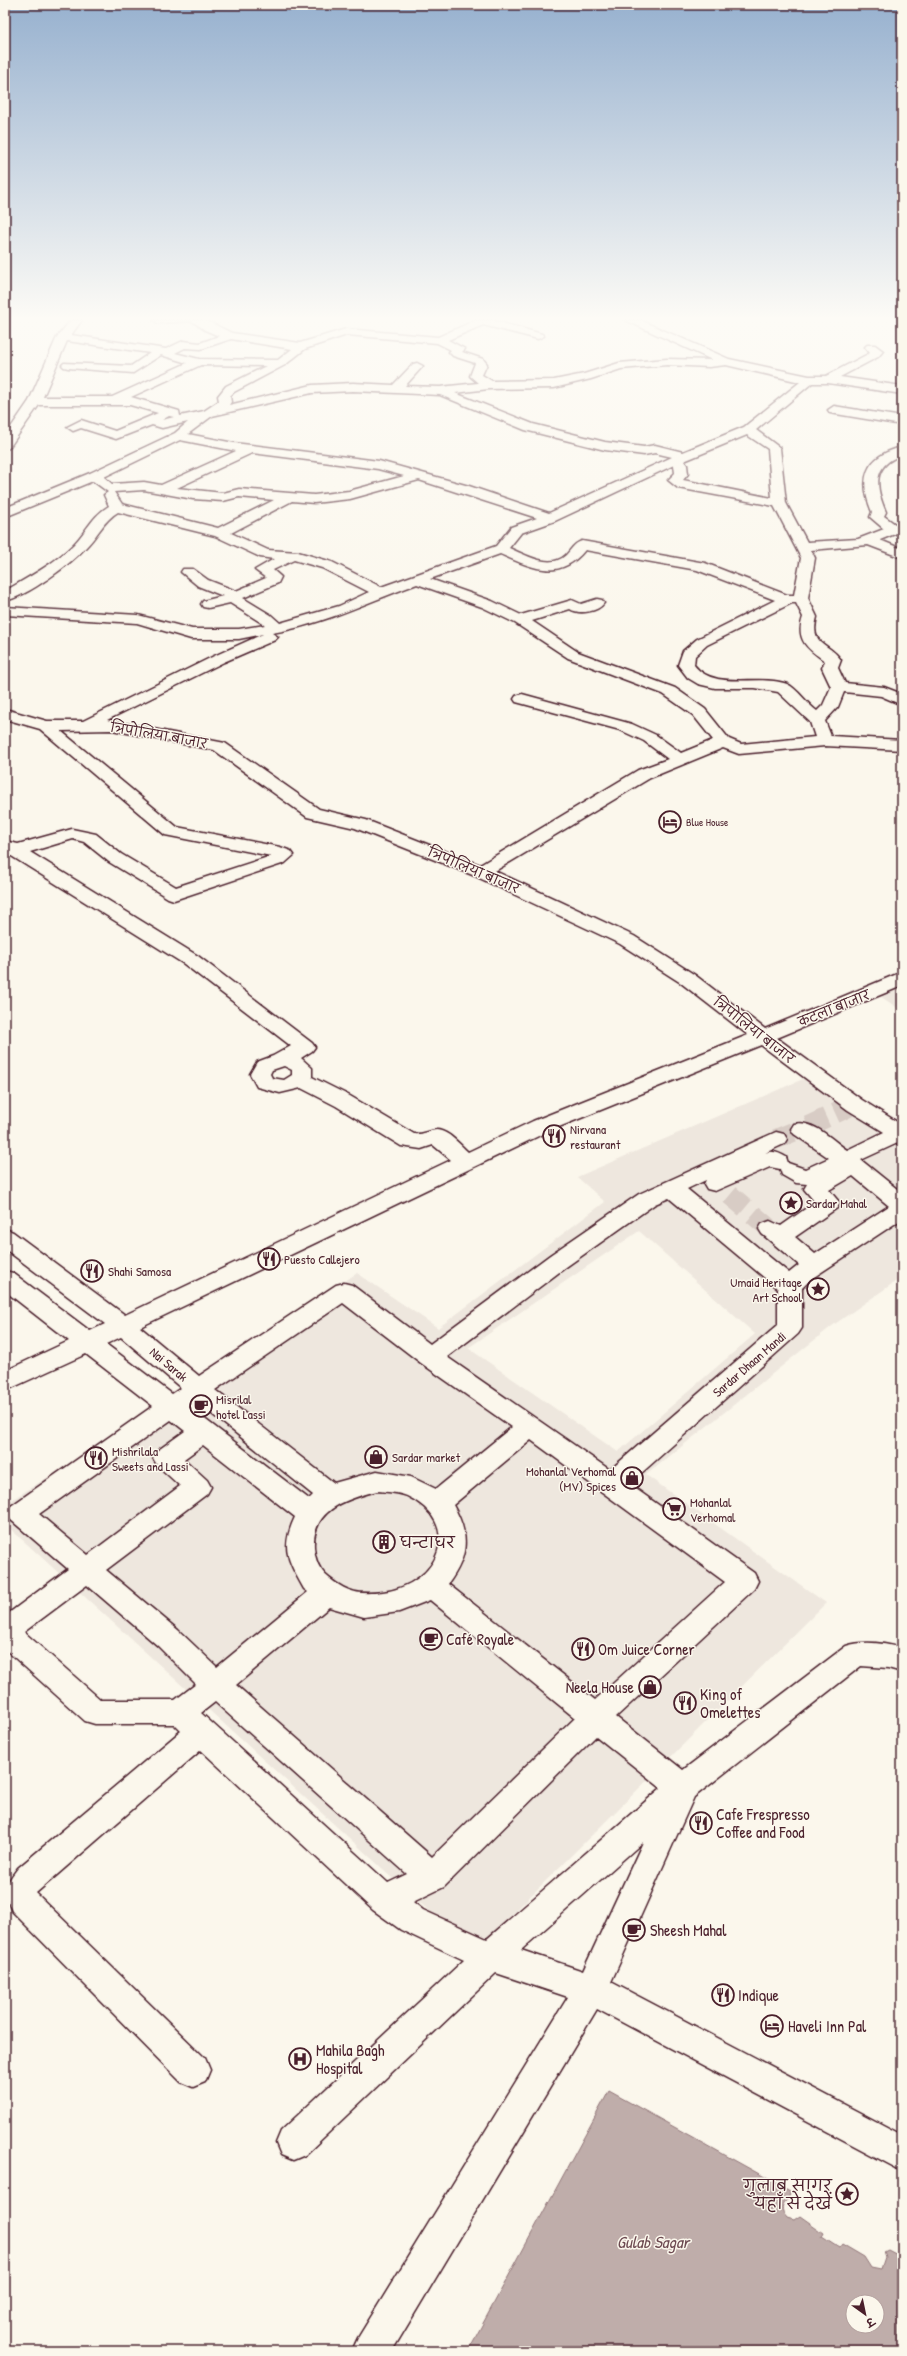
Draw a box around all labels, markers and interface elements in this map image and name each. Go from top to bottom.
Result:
street label: त्रिपोलिया बाजार [108,716,210,753]
hotel icon: Blue House [657,809,683,835]
place label: Blue House [686,815,729,829]
street label: त्रिपोलिया बाजार [424,841,524,898]
street label: कटला बाजार [795,985,873,1031]
street label: त्रिपोलिया बाजार [709,991,800,1068]
place label: Nirvana restaurant [570,1120,621,1153]
restaurant icon: Nirvana restaurant [541,1123,567,1149]
place icon: Sardar Mahal [778,1190,804,1216]
place label: Sardar Mahal [806,1194,868,1212]
restaurant icon: Puesto Callejero [256,1246,282,1272]
place label: Puesto Callejero [284,1250,360,1268]
restaurant icon: Shahi Samosa [79,1258,105,1284]
place label: Shahi Samosa [108,1262,171,1280]
place label: Umaid Heritage Art School [730,1273,803,1306]
place icon: Umaid Heritage Art School [805,1276,831,1302]
street label: Sardar Dhaan Mandi [709,1327,789,1401]
street label: Nai Sarak [146,1343,192,1386]
place label: Misrilal hotel Lassi [216,1390,266,1423]
cafe icon: Misrilal hotel Lassi [188,1393,214,1419]
place label: Mishrilala Sweets and Lassi [112,1442,189,1475]
shop icon: Sardar market [363,1444,389,1470]
restaurant icon: Mishrilala Sweets and Lassi [83,1445,109,1471]
place label: Sardar market [392,1448,461,1466]
place label: Mohanlal Verhomal (MV) Spices [526,1462,617,1495]
shop icon: Mohanlal Verhomal (MV) Spices [619,1465,645,1491]
place label: Mohanlal Verhomal [690,1493,736,1526]
supermarket icon: Mohanlal Verhomal [661,1496,687,1522]
building icon: घन्टाघर [371,1529,397,1555]
place label: घन्टाघर [399,1531,456,1553]
cafe icon: Café Royale [418,1626,444,1652]
place label: Café Royale [446,1628,515,1650]
restaurant icon: Om Juice Corner [570,1636,596,1662]
place label: Om Juice Corner [598,1638,695,1660]
shop icon: Neela House [637,1674,663,1700]
place label: Neela House [566,1676,635,1698]
place label: King of Omelettes [700,1683,760,1723]
restaurant icon: King of Omelettes [672,1690,698,1716]
place label: Cafe Frespresso Coffee and Food [716,1803,810,1843]
restaurant icon: Cafe Frespresso Coffee and Food [688,1810,714,1836]
cafe icon: Sheesh Mahal [621,1917,647,1943]
place label: Sheesh Mahal [650,1919,727,1941]
restaurant icon: Indique [710,1982,736,2008]
place label: Indique [738,1984,780,2006]
hotel icon: Haveli Inn Pal [759,2013,785,2039]
place label: Haveli Inn Pal [788,2015,867,2037]
place label: Mahila Bagh Hospital [316,2039,385,2079]
hospital icon: Mahila Bagh Hospital [287,2046,313,2072]
place label: गुलाब सागर यहाँ से देखें [742,2174,833,2214]
place icon: गुलाब सागर यहाँ से देखें [834,2181,860,2207]
water label: Gulab Sagar [617,2230,692,2254]
north arrow [845,2294,885,2334]
text: उ [862,2314,878,2331]

